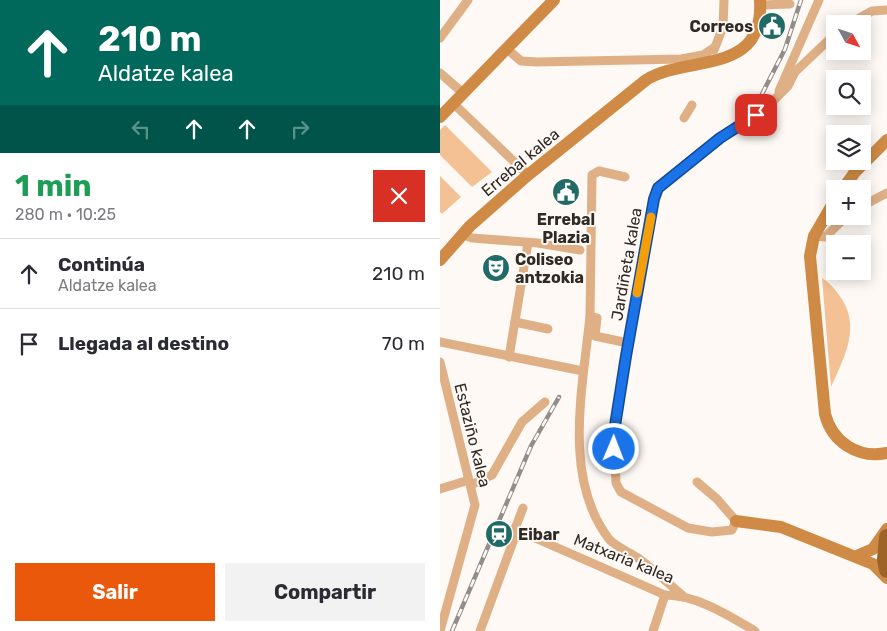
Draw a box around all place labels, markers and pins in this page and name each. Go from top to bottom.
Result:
public building icon: Correos [757,11,787,41]
place label: Correos [689,17,753,36]
pin [735,94,777,136]
public building icon: Errebal Plazia [551,177,581,207]
place label: Errebal Plazia [537,210,595,247]
place label: Coliseo antzokia [515,250,584,287]
theatre icon: Coliseo antzokia [481,253,511,283]
station icon: Eibar [484,519,514,549]
place label: Eibar [518,525,560,544]

